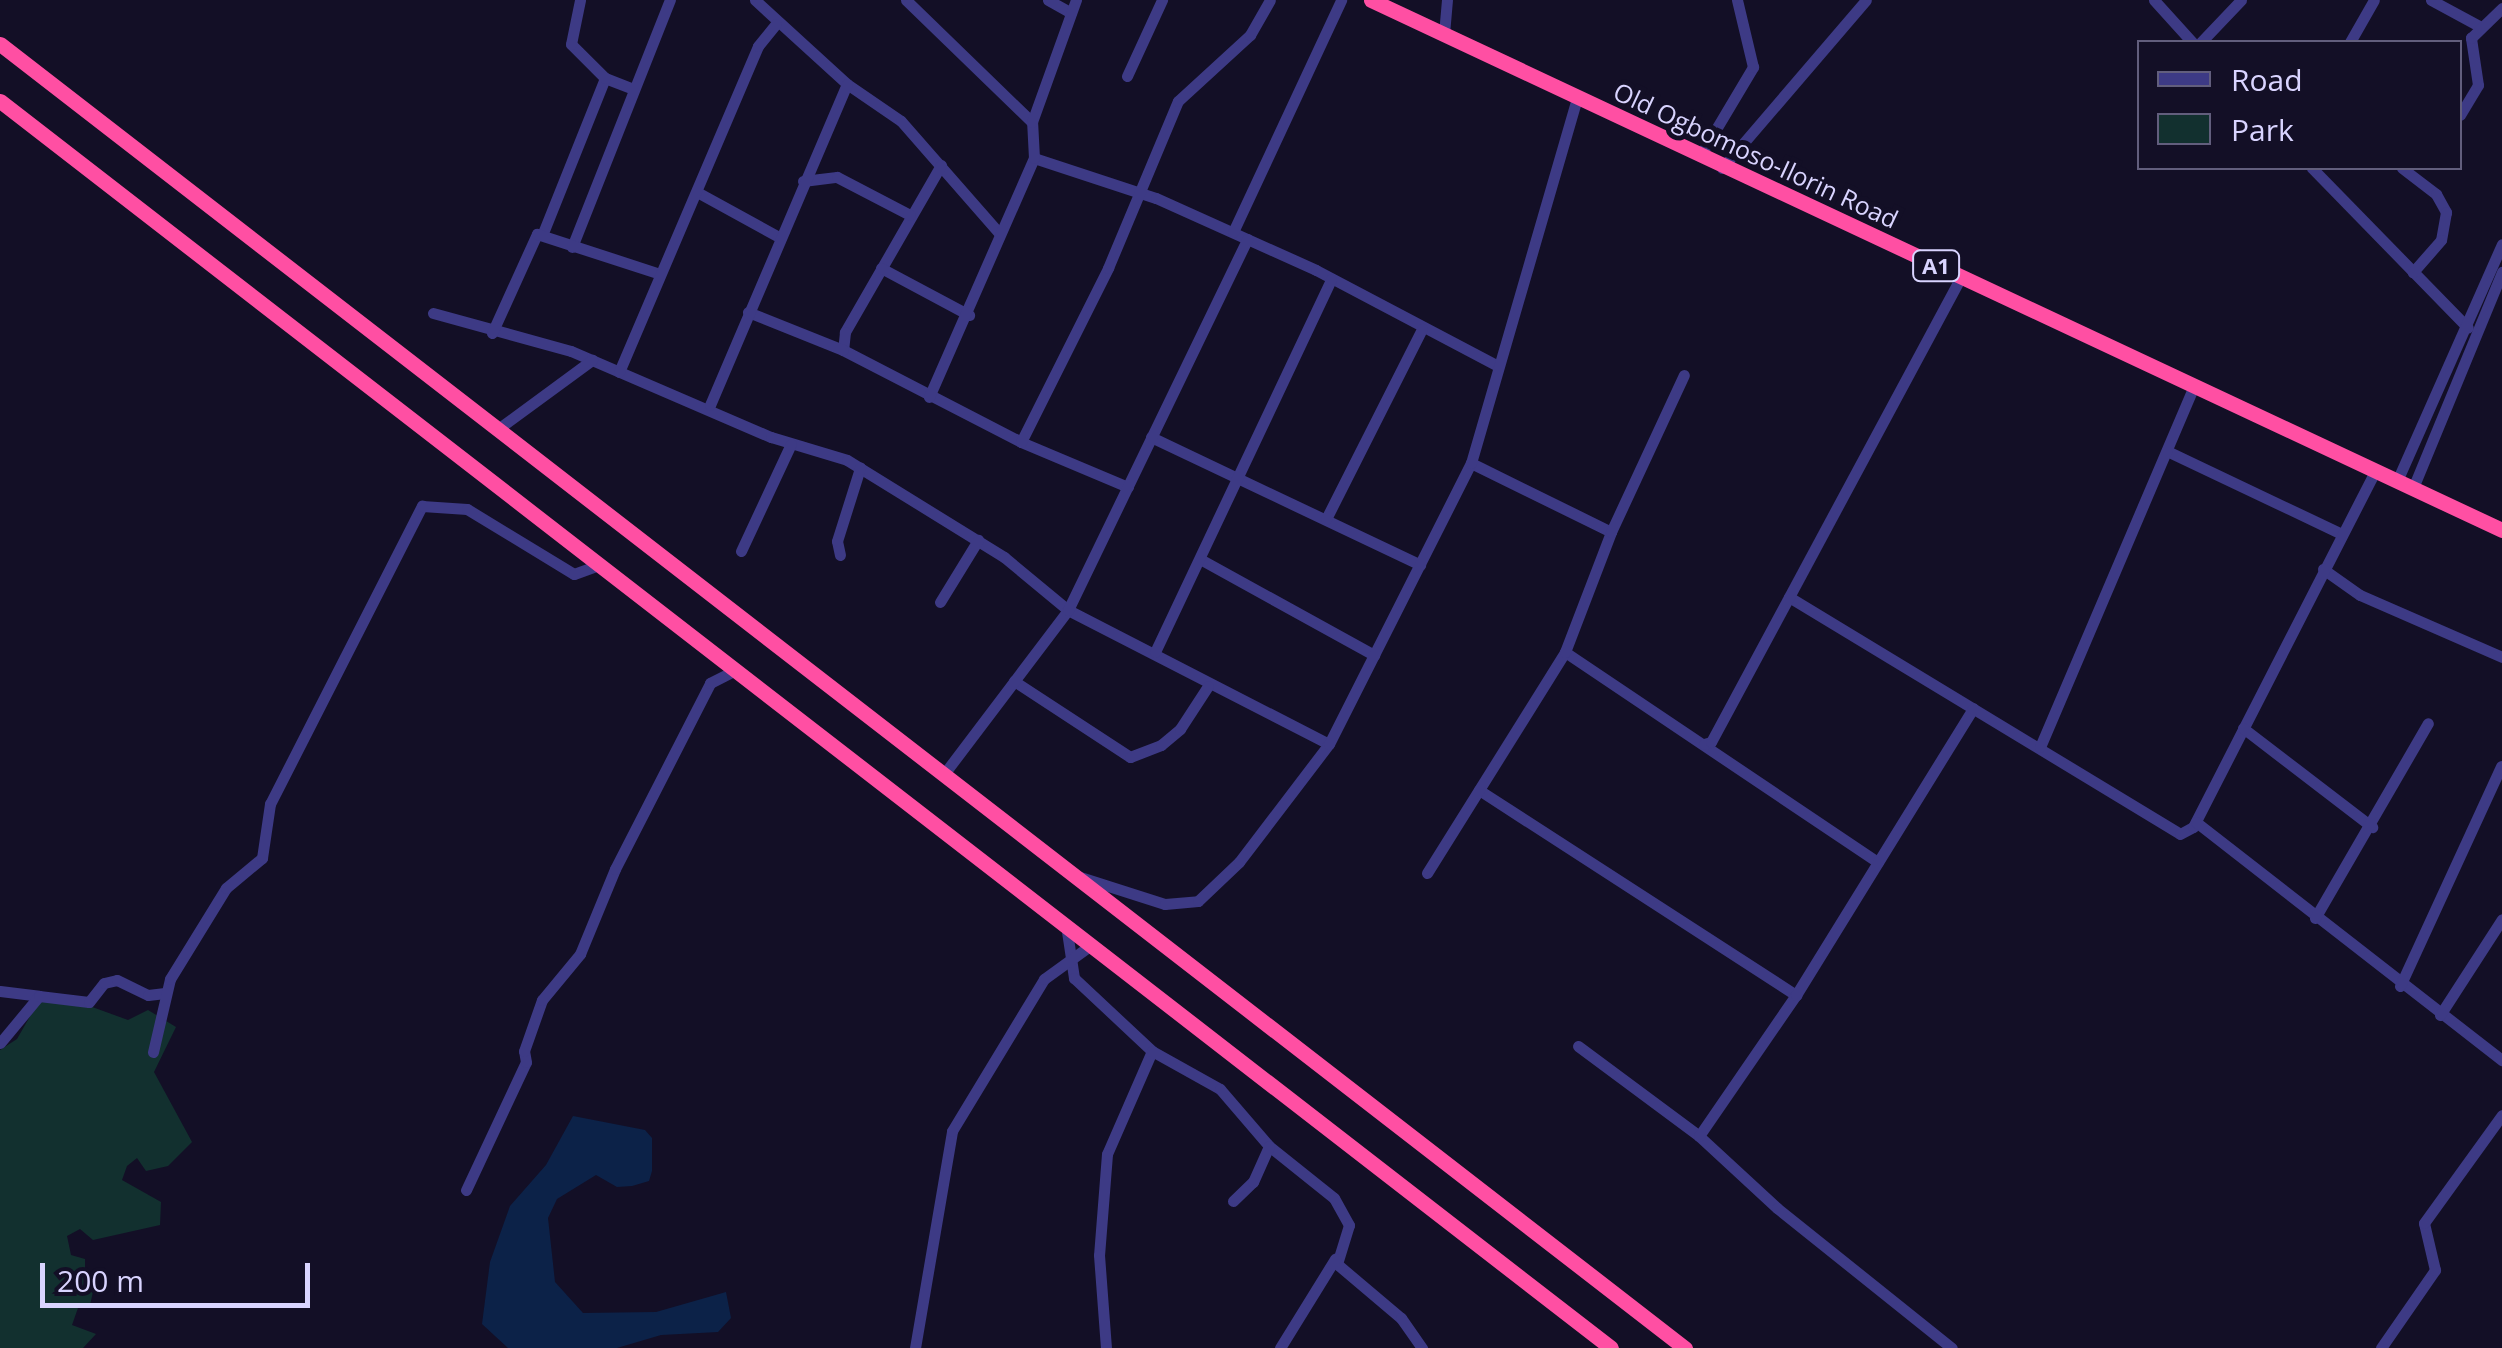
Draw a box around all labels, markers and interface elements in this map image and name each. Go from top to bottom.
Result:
legend [2137,40,2462,170]
text: Road [2231,59,2303,100]
street label: Old Ogbomoso-Ilorin Road [1609,76,1903,234]
text: Park [2231,109,2294,150]
road number: A1 [1911,249,1961,283]
scale bar [45,1243,315,1305]
text: 200 m [57,1260,144,1301]

